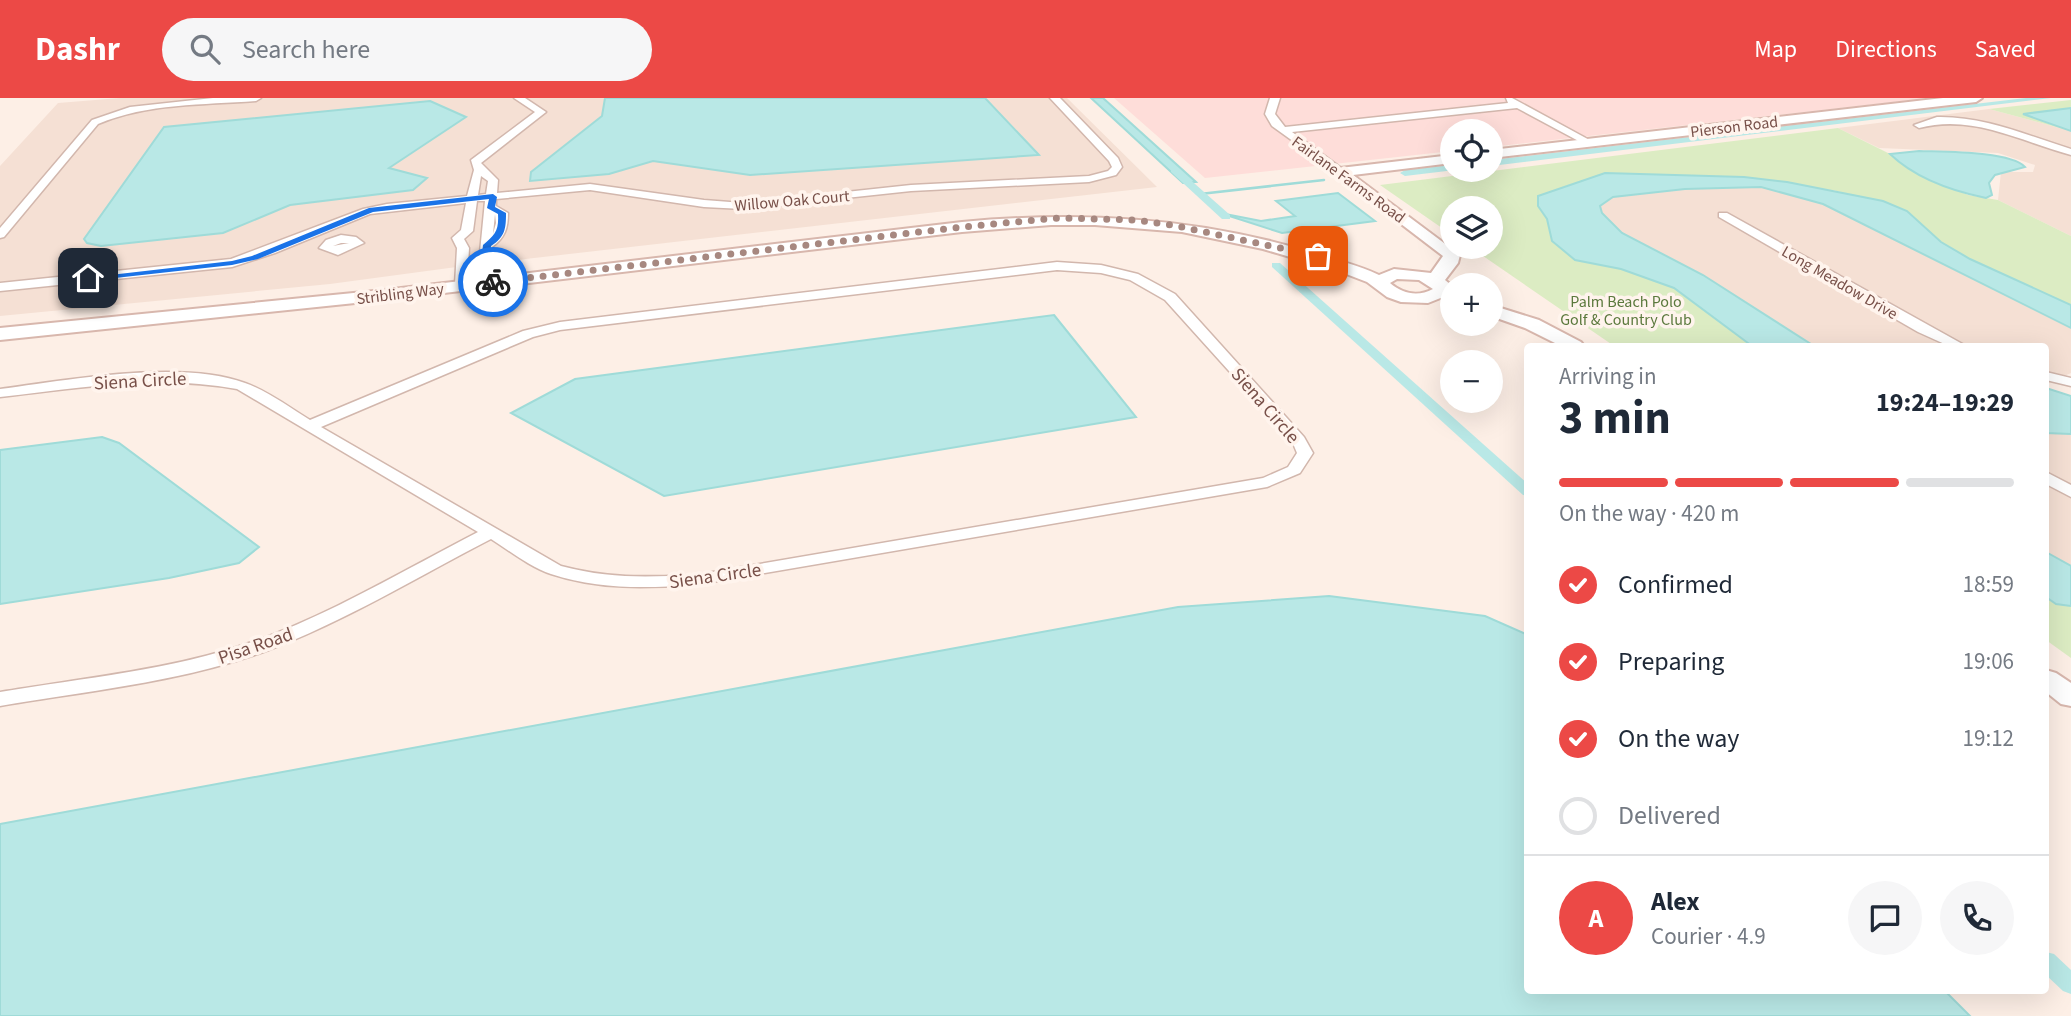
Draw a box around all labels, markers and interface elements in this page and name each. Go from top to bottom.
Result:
search box [162,18,652,81]
text: Dashr [35,26,120,73]
icon: search [186,30,224,68]
text: Search here [242,31,370,68]
text: Map [1754,32,1797,67]
text: Directions [1835,32,1937,67]
text: Saved [1975,32,2036,67]
street label: Pierson Road [1689,111,1779,143]
map controls [1440,119,1503,413]
button: locate [1440,119,1503,182]
street label: Fairlane Farms Road [1287,131,1410,229]
street label: Willow Oak Court [734,185,851,217]
button: layers [1440,196,1503,259]
pin [1288,226,1348,286]
icon: bag [1299,237,1337,275]
street label: Long Meadow Drive [1777,241,1902,325]
courier [458,247,528,317]
pin [58,248,118,308]
icon: home [69,259,107,297]
icon: bike [474,263,512,301]
button: + [1440,273,1503,336]
street label: Stribling Way [355,278,446,310]
park label: Palm Beach Polo Golf & Country Club [1560,291,1692,331]
button: − [1440,350,1503,413]
text: Arriving in [1559,360,1657,393]
street label: Siena Circle [1224,362,1306,450]
street label: Siena Circle [93,366,187,397]
text: 19:24–19:29 [1876,384,2014,421]
text: 3 min [1559,386,1671,451]
text: On the way · 420 m [1559,497,1739,530]
street label: Siena Circle [667,557,763,596]
icon: check [1559,566,1597,604]
text: Confirmed [1618,566,1733,603]
text: 18:59 [1963,568,2014,601]
street label: Pisa Road [214,621,297,672]
icon: check [1559,643,1597,681]
text: Preparing [1618,643,1724,680]
text: 19:06 [1963,645,2014,678]
icon: check [1559,720,1597,758]
text: On the way [1618,720,1739,757]
text: 19:12 [1963,722,2014,755]
text: Delivered [1618,797,1721,834]
button: chat [1848,881,1922,955]
button: phone [1940,881,2014,955]
text: Alex [1651,883,1700,920]
text: A [1589,900,1603,937]
text: Courier · 4.9 [1651,920,1766,953]

